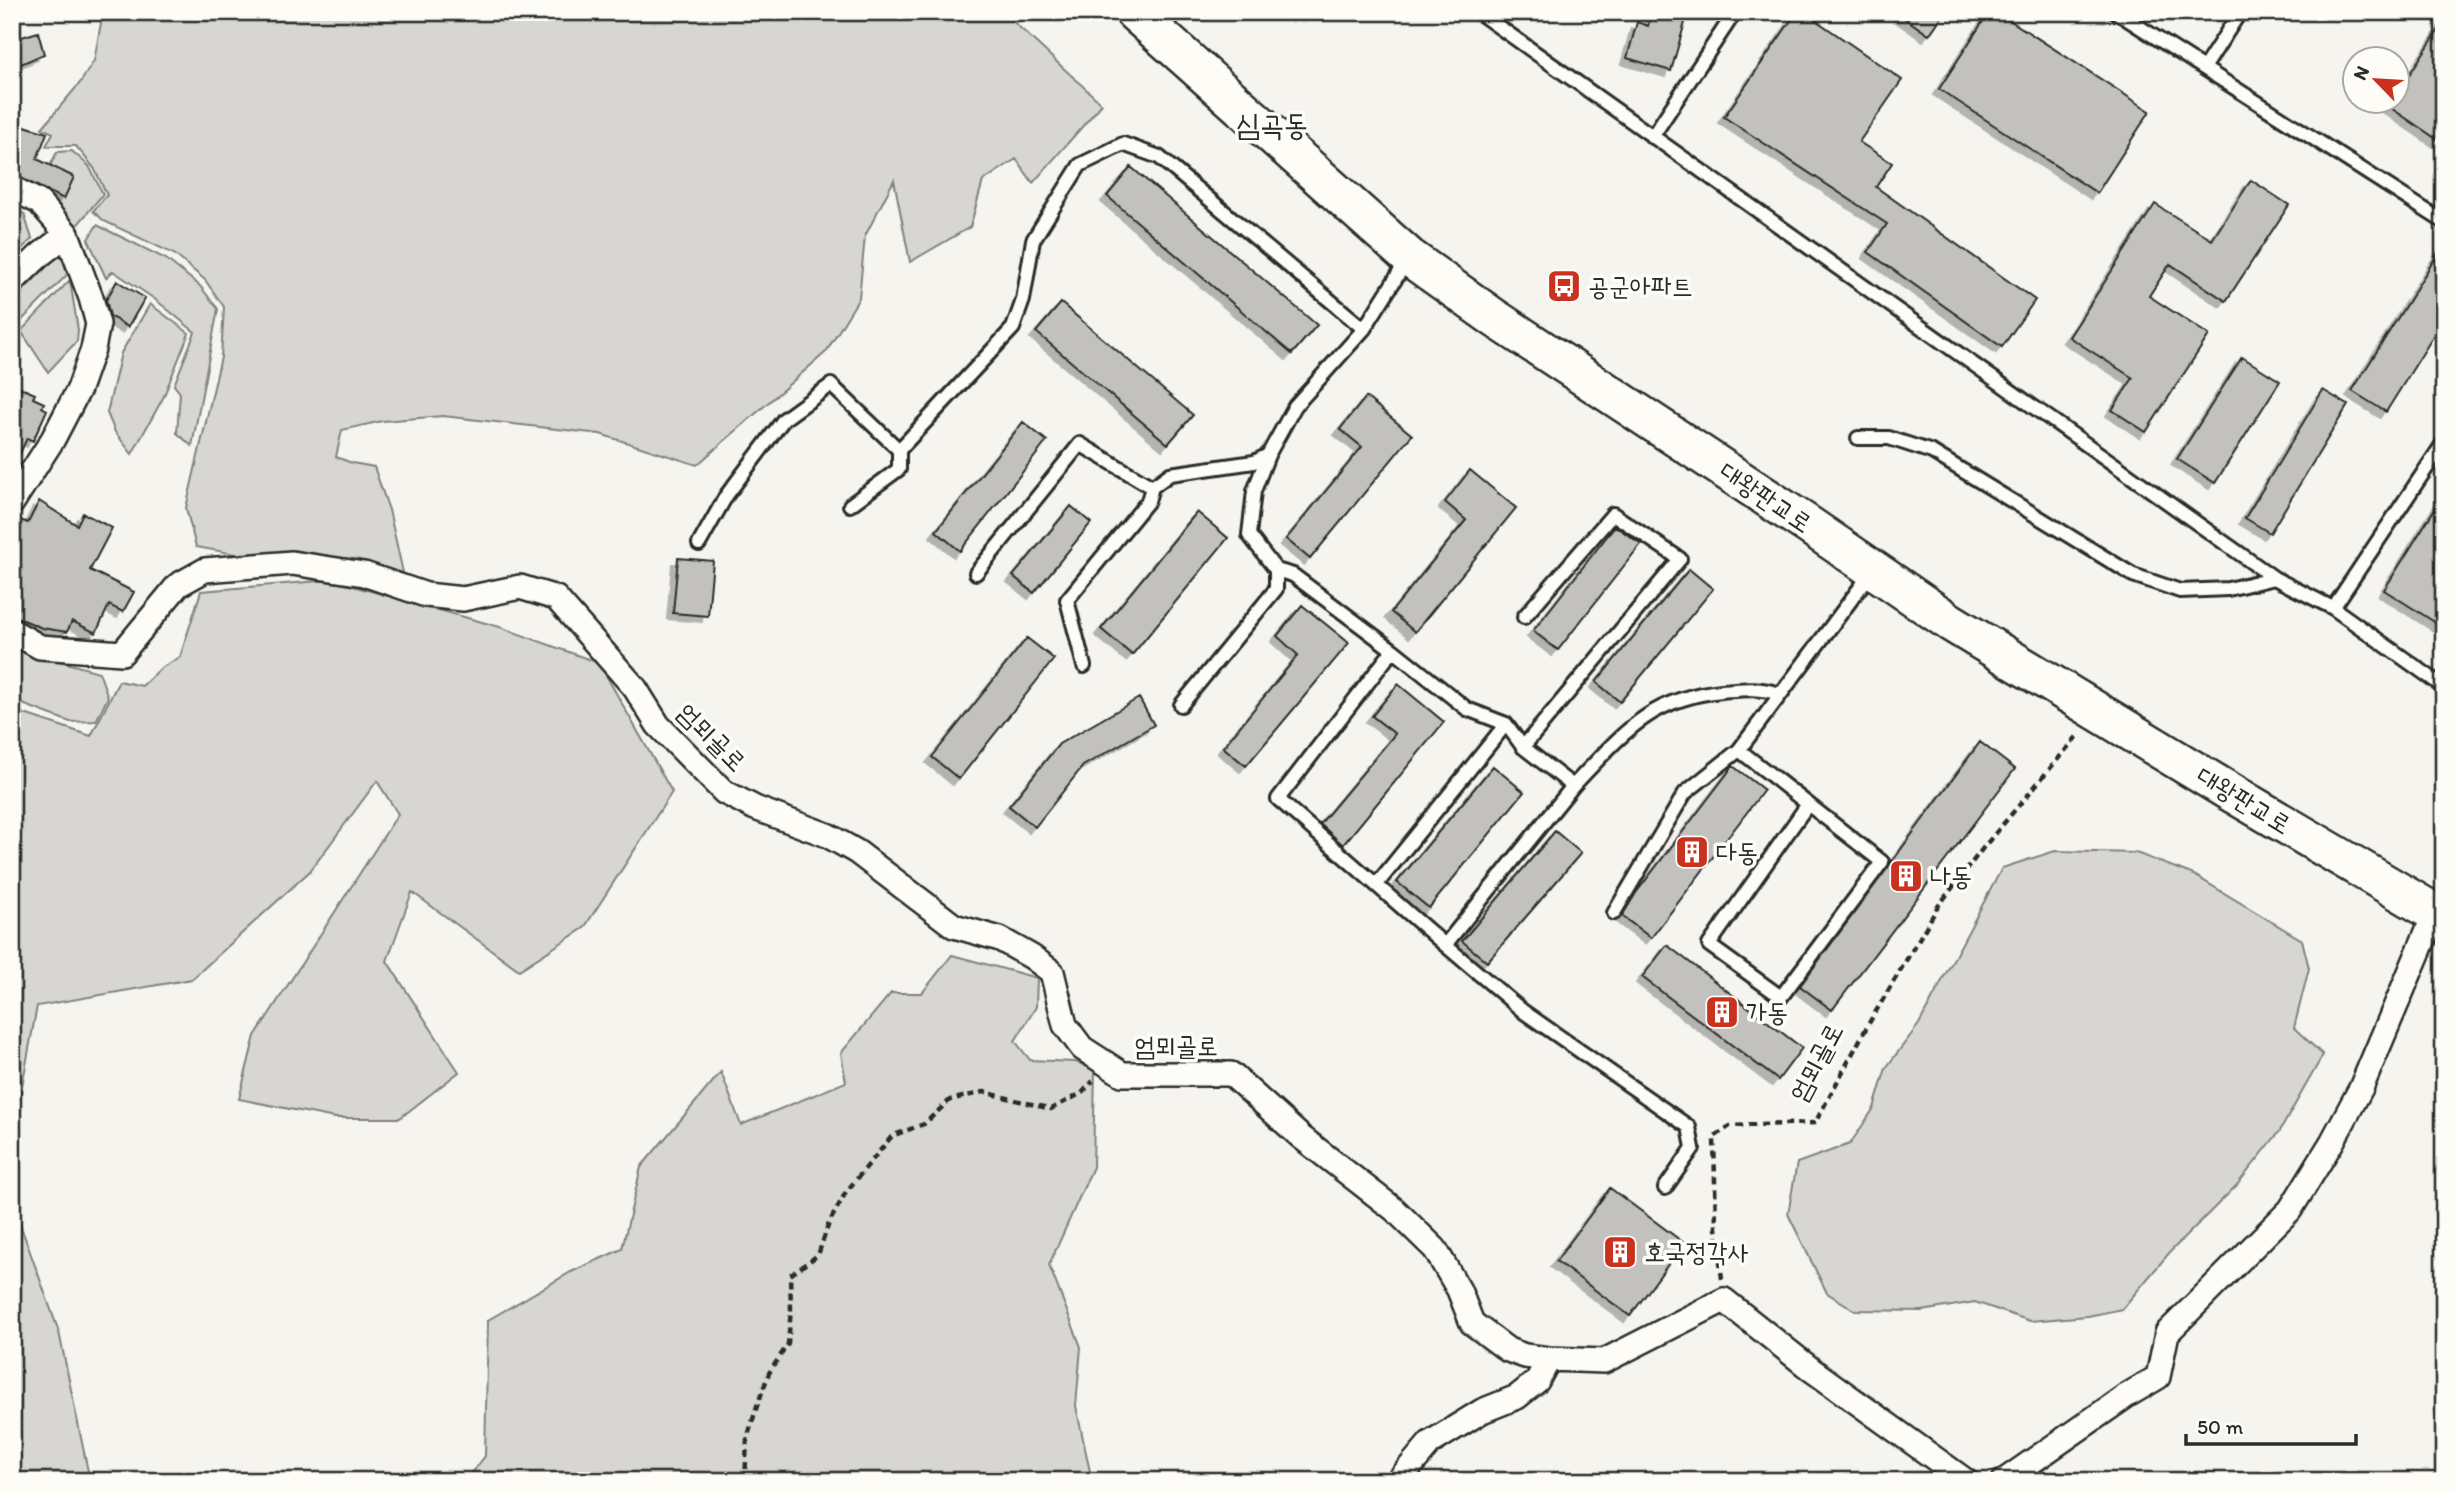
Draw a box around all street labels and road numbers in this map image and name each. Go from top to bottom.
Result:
street label: 대왕판교로 [1714,454,1818,540]
street label: 엄뫼골로 [671,696,753,778]
street label: 대왕판교로 [2191,759,2297,841]
street label: 엄뫼골로 [1782,1018,1850,1106]
street label: 엄뫼골로 [1134,1030,1218,1062]

